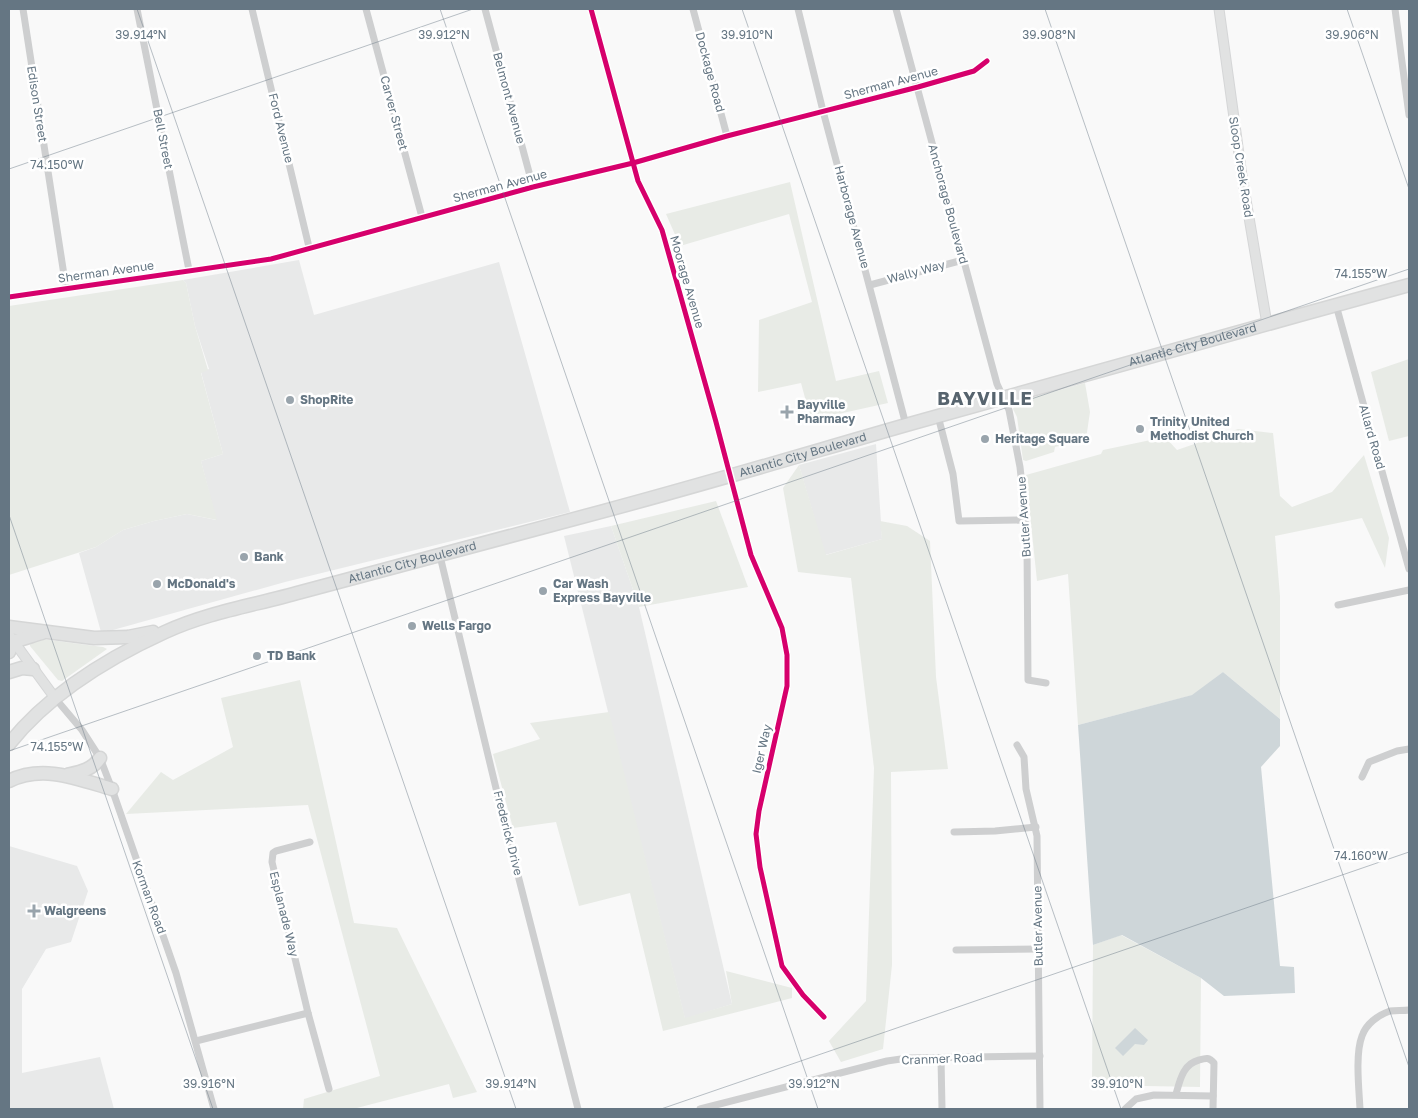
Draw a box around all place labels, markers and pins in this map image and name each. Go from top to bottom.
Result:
place label: ShopRite [300,392,353,407]
marker: ShopRite [284,394,296,406]
place label: Bayville Pharmacy [797,397,856,426]
marker: Bayville Pharmacy [781,406,793,418]
place label: Trinity United Methodist Church [1150,414,1254,443]
marker: Trinity United Methodist Church [1134,423,1146,435]
place label: Heritage Square [995,431,1090,446]
marker: Heritage Square [979,433,991,445]
place label: Bank [254,549,284,564]
marker: Bank [238,551,250,563]
place label: McDonald's [167,576,236,591]
place label: Car Wash Express Bayville [553,576,651,605]
marker: McDonald's [151,578,163,590]
marker: Car Wash Express Bayville [537,585,549,597]
place label: Wells Fargo [422,618,491,633]
marker: Wells Fargo [406,620,418,632]
place label: TD Bank [267,648,316,663]
marker: TD Bank [251,650,263,662]
place label: Walgreens [44,903,107,918]
marker: Walgreens [28,905,40,917]

